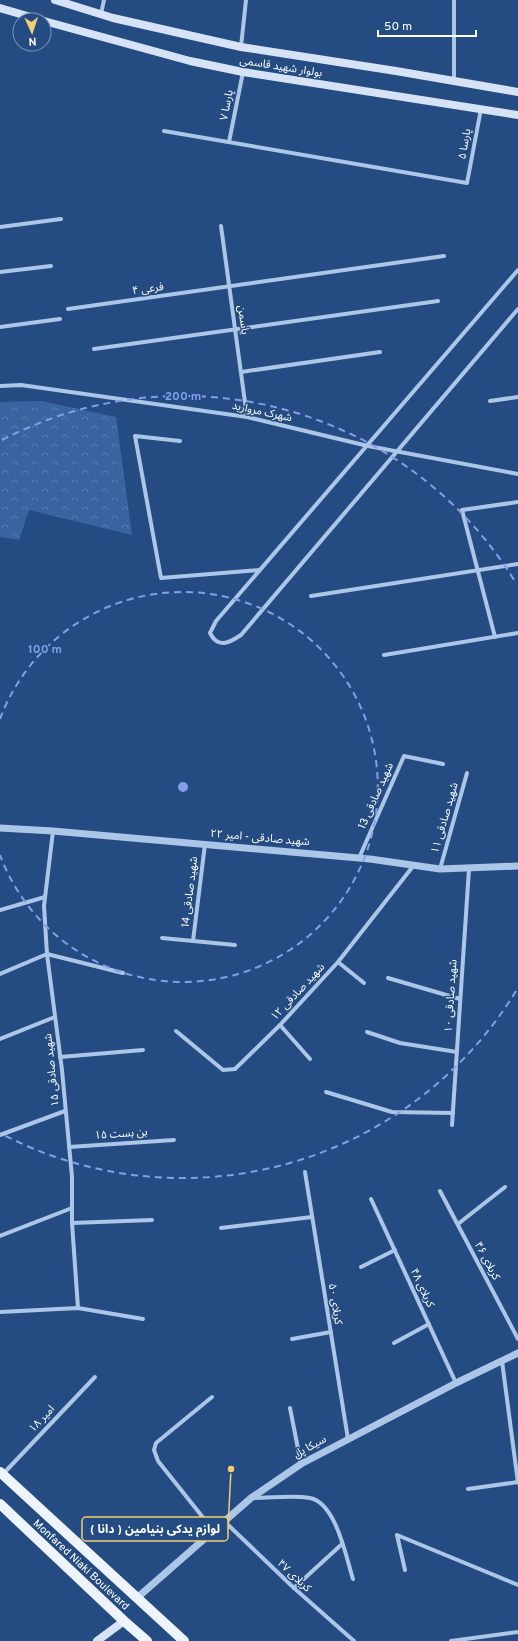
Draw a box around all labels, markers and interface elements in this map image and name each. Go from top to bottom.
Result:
north arrow [12,12,52,52]
scale bar [378,12,476,38]
text: 50 m [384,19,412,35]
text: N [28,34,37,48]
street label: بولوار شهید قاسمی [239,54,323,80]
street label: پارسا ۷ [217,88,237,122]
street label: پارسا ۵ [455,128,475,160]
street label: فرعی ۴ [131,280,165,298]
street label: یاسمن [234,304,252,336]
text: 200 m [165,389,201,405]
street label: شهرک مروارید [231,399,294,425]
text: 100 m [28,642,62,658]
street label: شهید صادقی 13 [355,760,397,831]
centre of rings [176,780,190,794]
street label: شهید صادقی ۱۱ [428,780,462,855]
street label: شهید صادقی - امیر ۲۲ [210,827,311,849]
street label: شهید صادقی 14 [179,855,201,928]
street label: شهید صادقی ۱۰ [441,959,461,1033]
street label: شهید صادقی ۱۲ [268,960,328,1024]
street label: شهید صادقی ۱۵ [41,1032,63,1107]
street label: بن بست ۱۵ [94,1125,148,1143]
street label: کربلای ۴۶ [471,1239,503,1283]
street label: کربلای ۴۸ [407,1266,437,1310]
street label: کربلای ۵۰ [325,1282,345,1326]
street label: امیر ۱۸ [26,1403,58,1435]
street label: سیکا پل [291,1432,329,1462]
street label: Monfared Niaki Boulevard [30,1517,132,1613]
callout: لوازم یدکی بنیامین ( دانا ) [82,1517,228,1541]
text: لوازم یدکی بنیامین ( دانا ) [90,1522,220,1538]
street label: کربلای ۴۷ [274,1557,314,1596]

